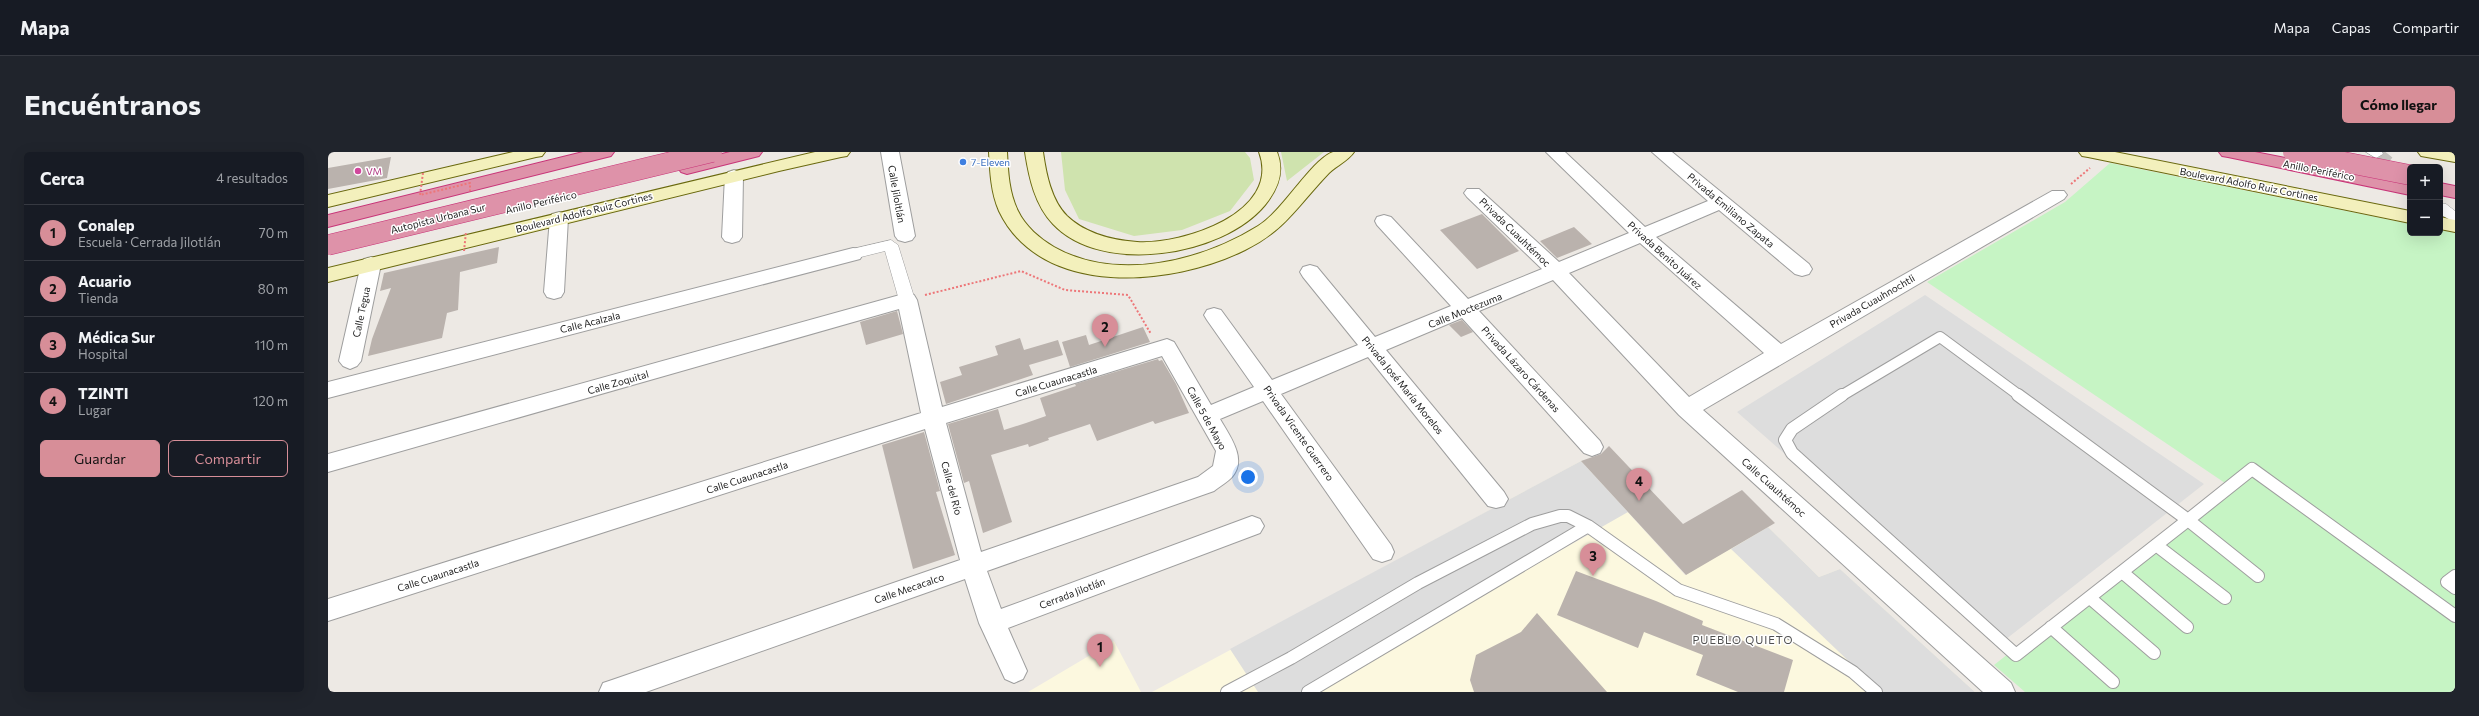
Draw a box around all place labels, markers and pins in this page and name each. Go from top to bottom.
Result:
place label: 7-Eleven [971,156,1010,168]
marker: 7-Eleven [958,157,968,167]
place label: VM [366,165,382,177]
marker: VM [353,166,363,176]
pin: 2 [1092,314,1118,347]
pin: 4 [1626,468,1652,501]
pin: 3 [1580,543,1606,576]
pin: 1 [1087,634,1113,667]

